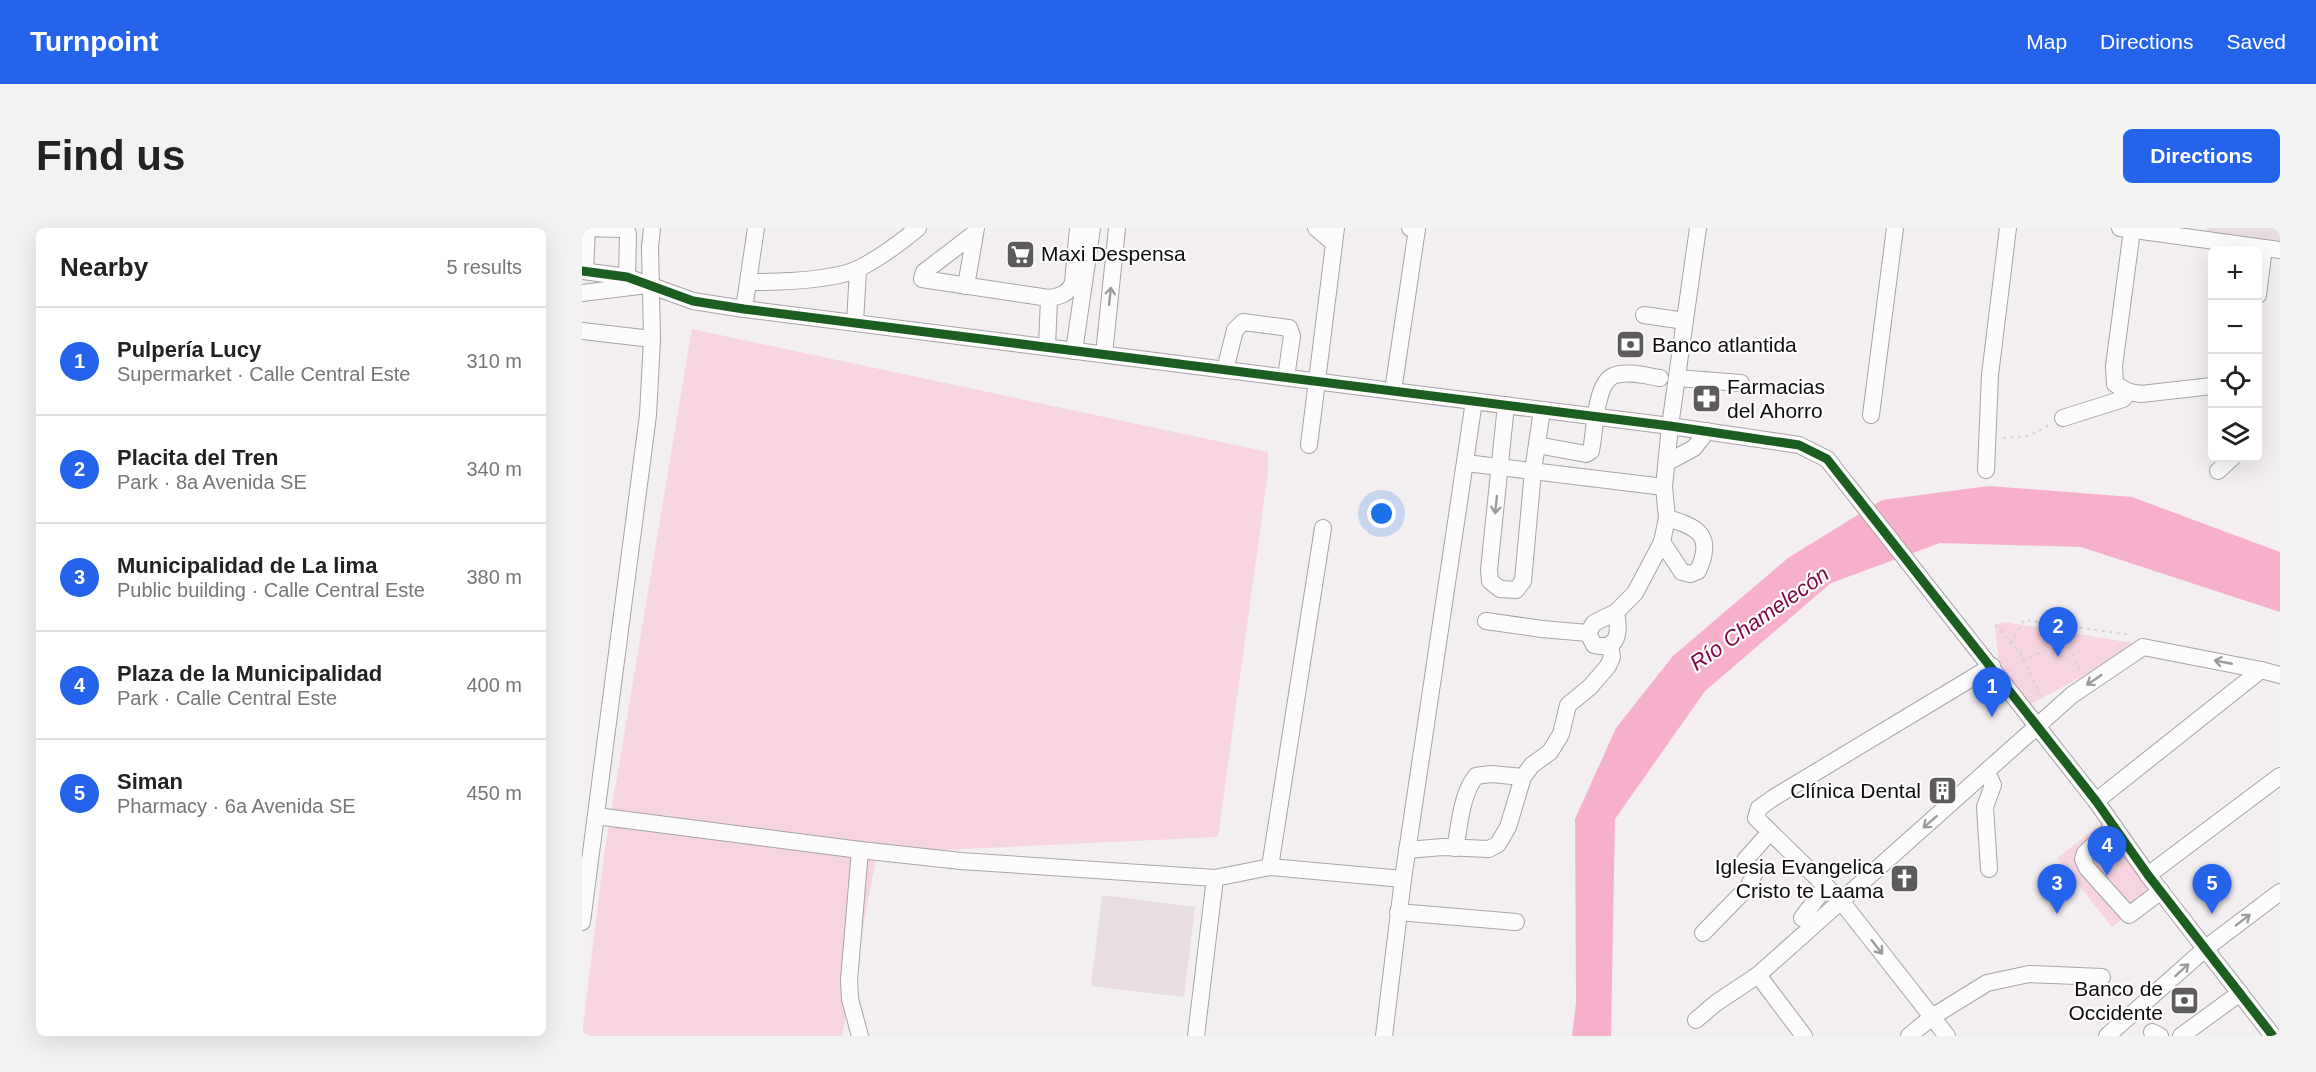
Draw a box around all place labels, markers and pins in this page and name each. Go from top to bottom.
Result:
supermarket icon: Maxi Despensa [1004,238,1036,270]
place label: Maxi Despensa [1041,242,1186,265]
bank icon: Banco atlantida [1615,329,1647,361]
place label: Banco atlantida [1652,333,1797,356]
place label: Farmacias del Ahorro [1727,375,1825,422]
pharmacy icon: Farmacias del Ahorro [1690,383,1722,415]
pin: 2 [2038,608,2078,657]
pin: 1 [1972,668,2012,717]
building icon: Clínica Dental [1926,775,1958,807]
place label: Clínica Dental [1790,779,1921,802]
pin: 4 [2088,826,2126,876]
place label: Iglesia Evangelica Cristo te Laama [1715,855,1884,902]
church icon: Iglesia Evangelica Cristo te Laama [1889,863,1921,895]
pin: 3 [2038,864,2076,914]
pin: 5 [2192,864,2232,914]
place label: Banco de Occidente [2068,977,2163,1024]
bank icon: Banco de Occidente [2168,985,2200,1017]

